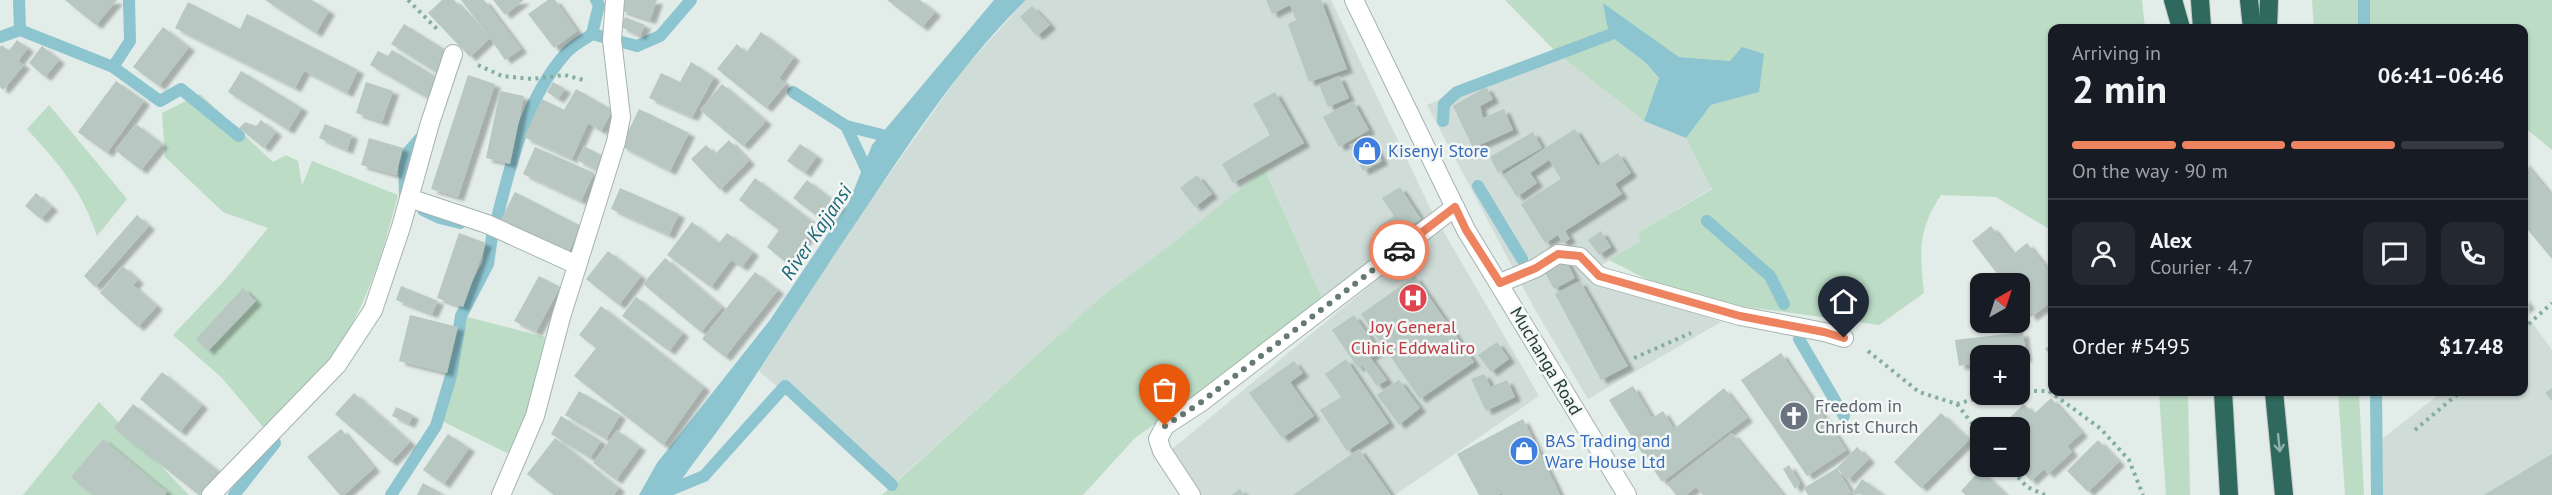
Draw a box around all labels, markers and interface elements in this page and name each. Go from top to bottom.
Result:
text: Arriving in [2072,40,2161,66]
text: 06:41–06:46 [2378,61,2504,89]
text: 2 min [2072,63,2167,114]
shop icon: Kisenyi Store [1351,135,1383,167]
place label: Kisenyi Store [1388,139,1489,162]
text: On the way · 90 m [2072,158,2228,184]
water label: River Kajjansi [774,178,858,285]
courier [1369,220,1429,280]
button: person [2072,222,2135,285]
button: chat [2363,222,2426,285]
button: phone [2441,222,2504,285]
text: Alex [2150,226,2192,254]
icon: car [1383,234,1416,267]
text: Courier · 4.7 [2150,254,2253,280]
north arrow [1970,273,2030,333]
map controls [1970,273,2030,477]
pin [1818,276,1869,338]
hospital icon: Joy General Clinic Eddwaliro [1397,282,1429,314]
icon: home [1827,285,1860,318]
street label: Muchanga Road [1505,302,1588,419]
place label: Joy General Clinic Eddwaliro [1351,315,1475,359]
text: Order #5495 [2072,332,2191,360]
text: $17.48 [2439,332,2504,360]
button: + [1970,345,2030,405]
pin [1139,364,1190,426]
icon: bag [1148,373,1181,406]
place label: Freedom in Christ Church [1815,394,1918,438]
church icon: Freedom in Christ Church [1778,400,1810,432]
button: − [1970,417,2030,477]
place label: BAS Trading and Ware House Ltd [1545,429,1670,473]
one-way arrow [2274,433,2285,453]
shop icon: BAS Trading and Ware House Ltd [1508,435,1540,467]

